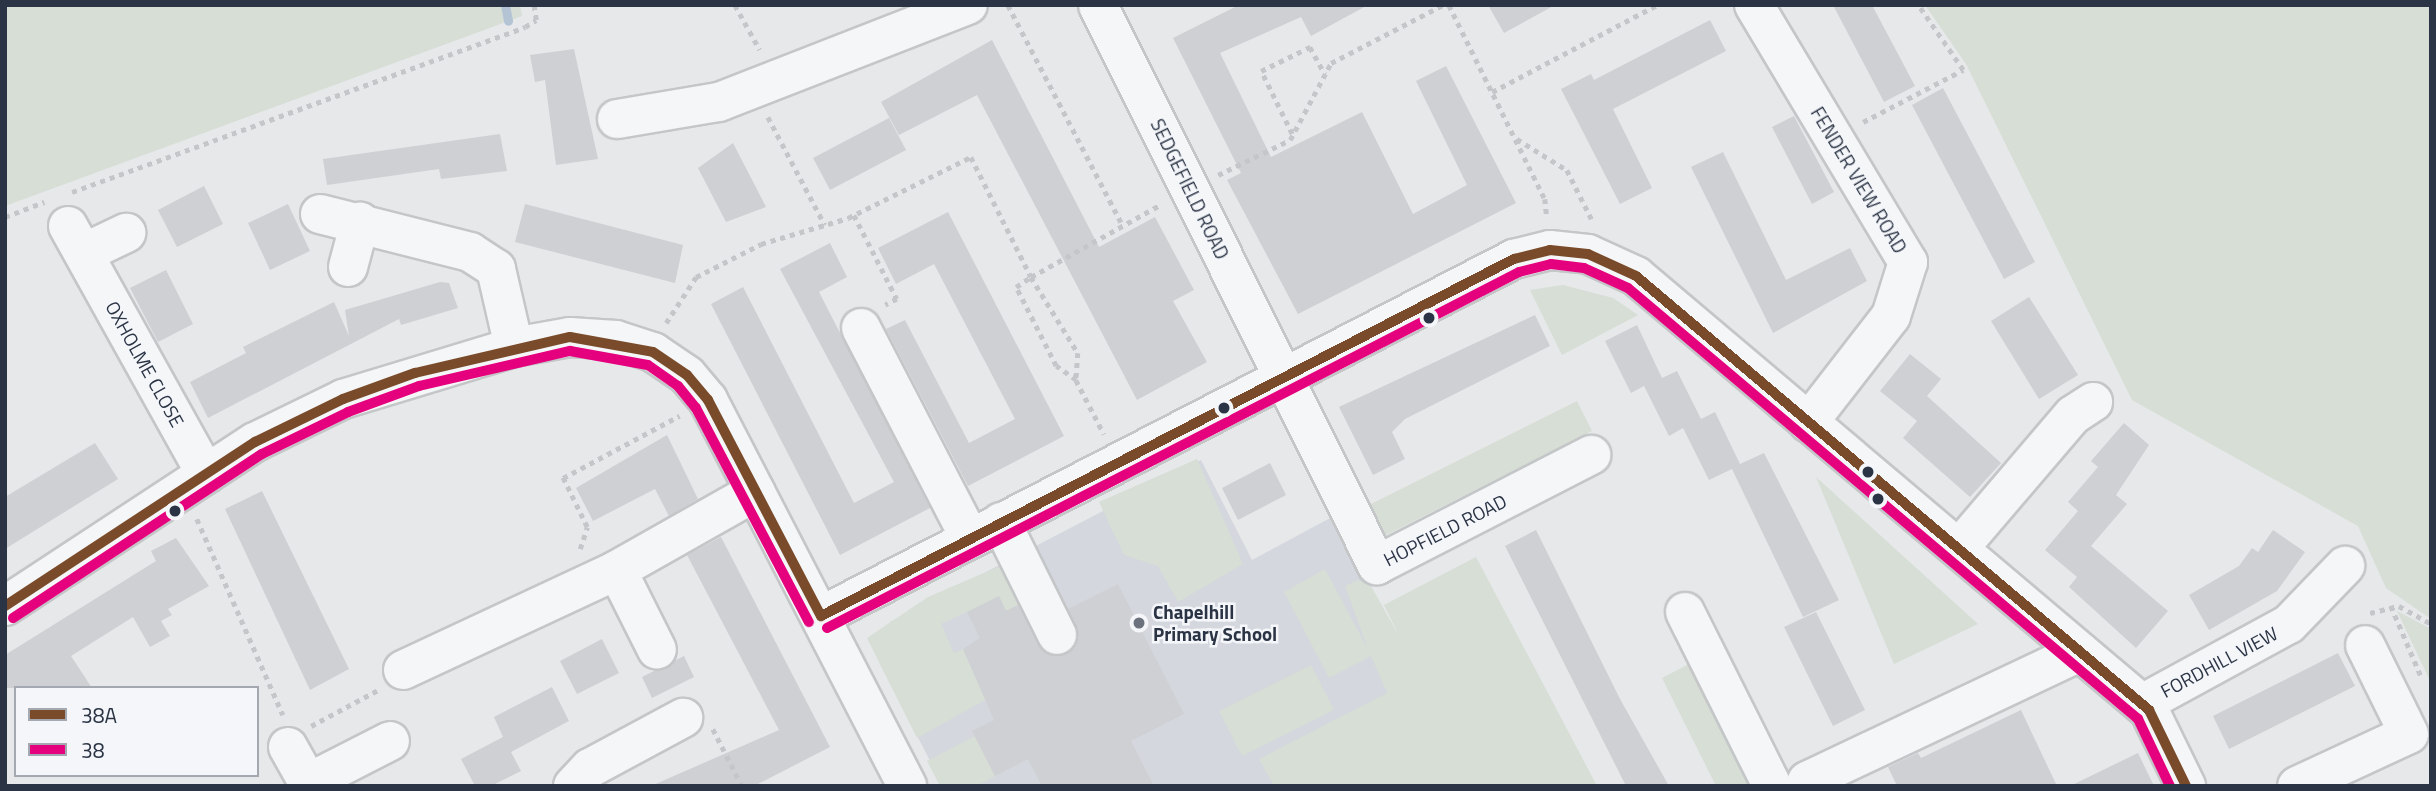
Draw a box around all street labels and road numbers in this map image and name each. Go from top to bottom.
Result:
street label: FENDER VIEW ROAD [1806,103,1912,257]
street label: SEDGEFIELD ROAD [1146,115,1234,263]
street label: OXHOLME CLOSE [101,297,189,431]
street label: HOPFIELD ROAD [1380,489,1510,571]
street label: FORDHILL VIEW [2157,622,2281,702]

